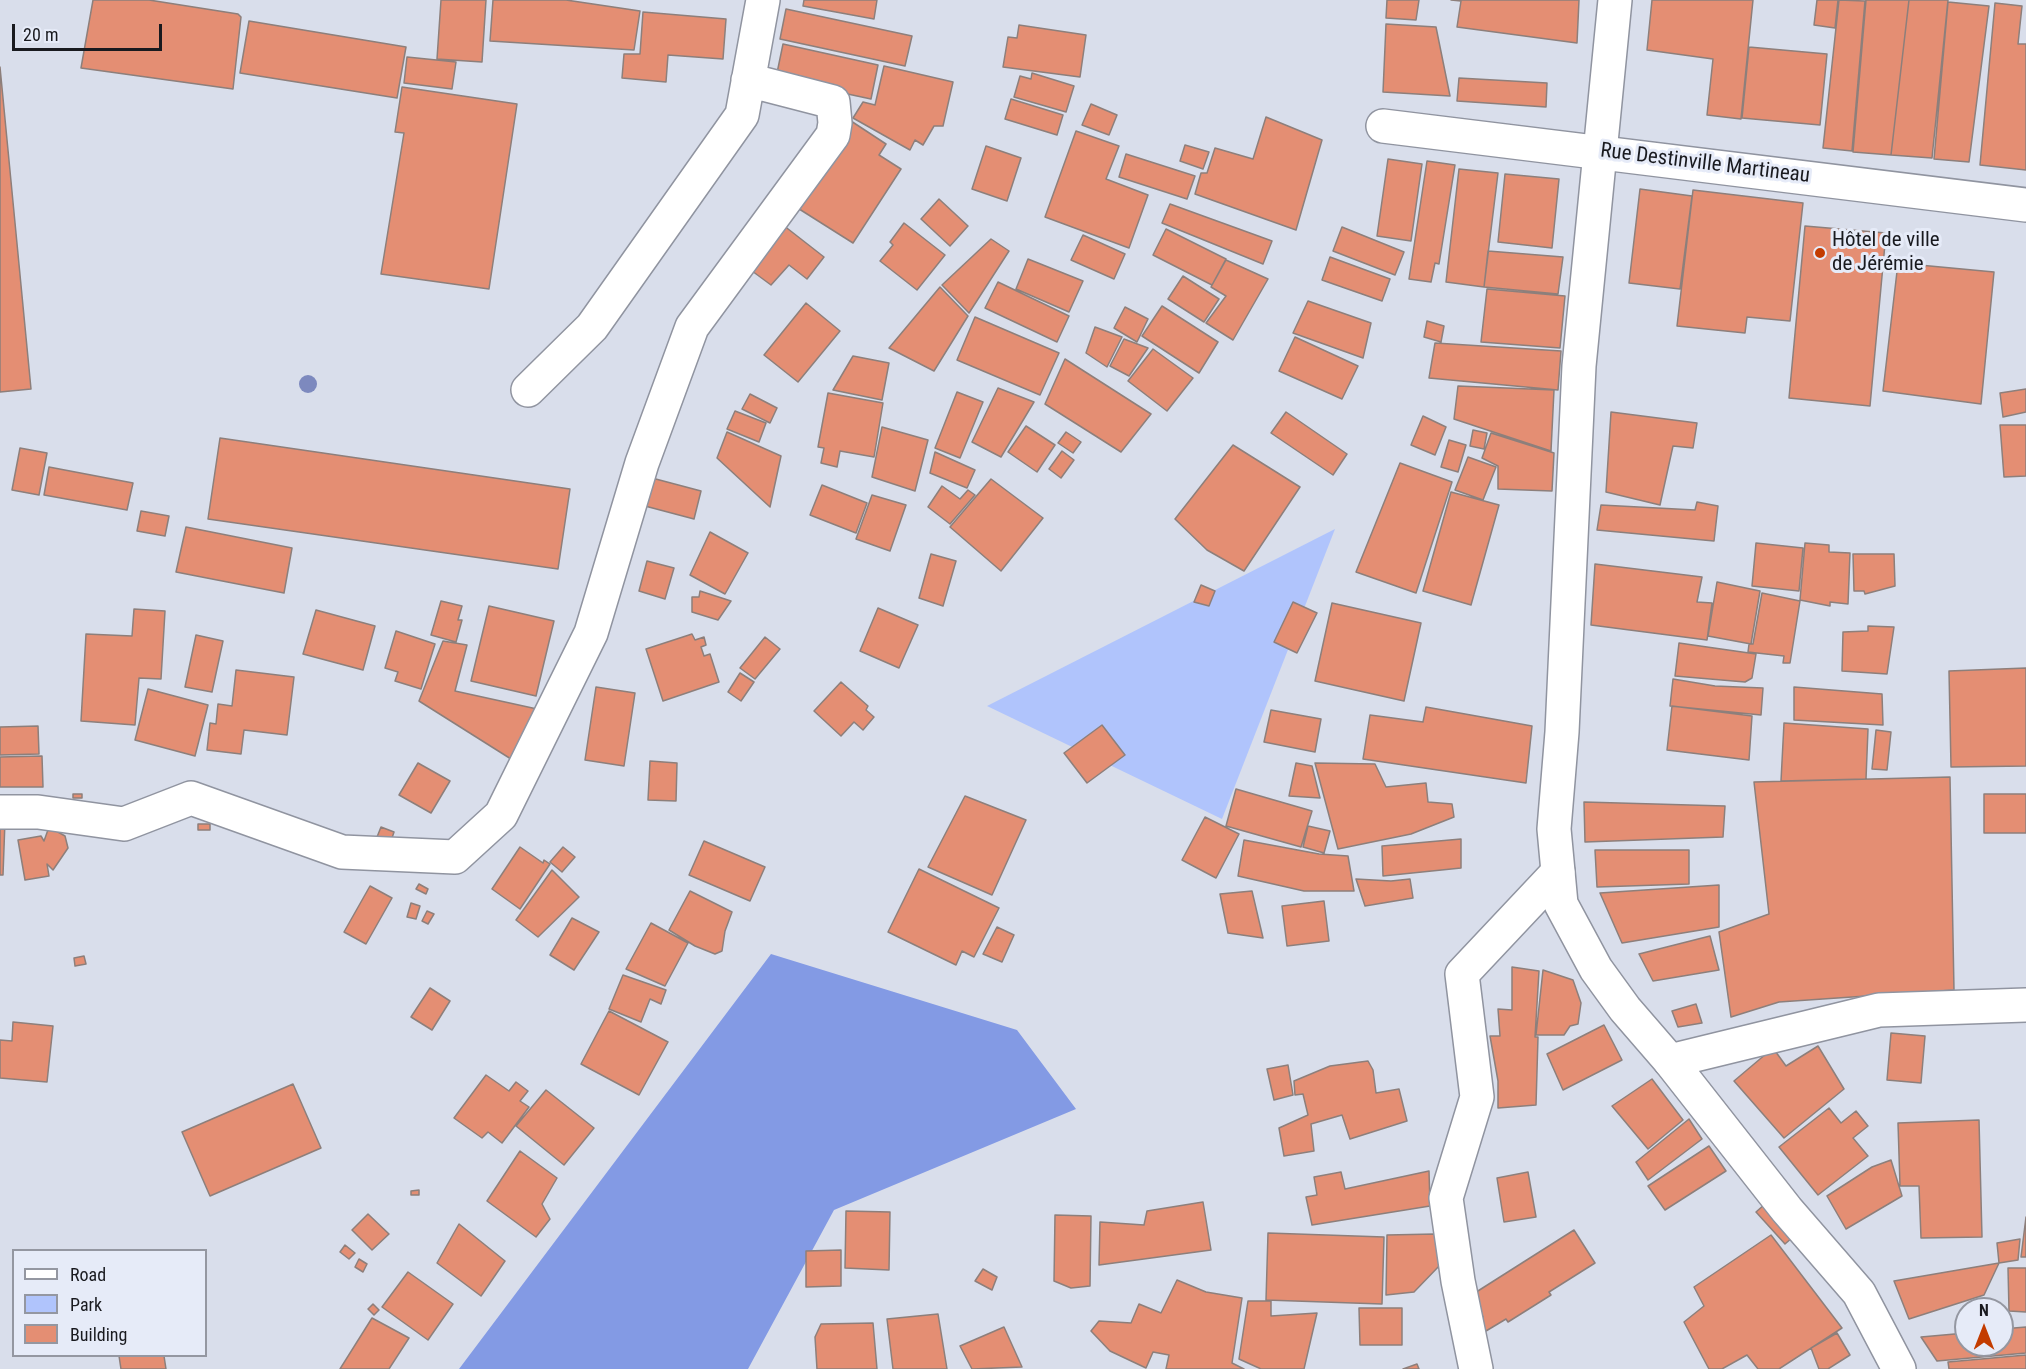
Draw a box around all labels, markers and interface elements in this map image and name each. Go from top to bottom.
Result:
scale bar [15,12,165,50]
text: 20 m [23,24,58,45]
street label: Rue Destinville Martineau [1599,139,1811,189]
place label: Hôtel de ville de Jérémie [1832,228,1940,278]
marker: Hôtel de ville de Jérémie [1813,246,1827,260]
legend [12,1249,207,1357]
text: Road [70,1264,106,1285]
text: Park [70,1294,102,1315]
north arrow [1954,1297,2014,1357]
text: N [1979,1301,1989,1320]
text: Building [70,1324,127,1345]

